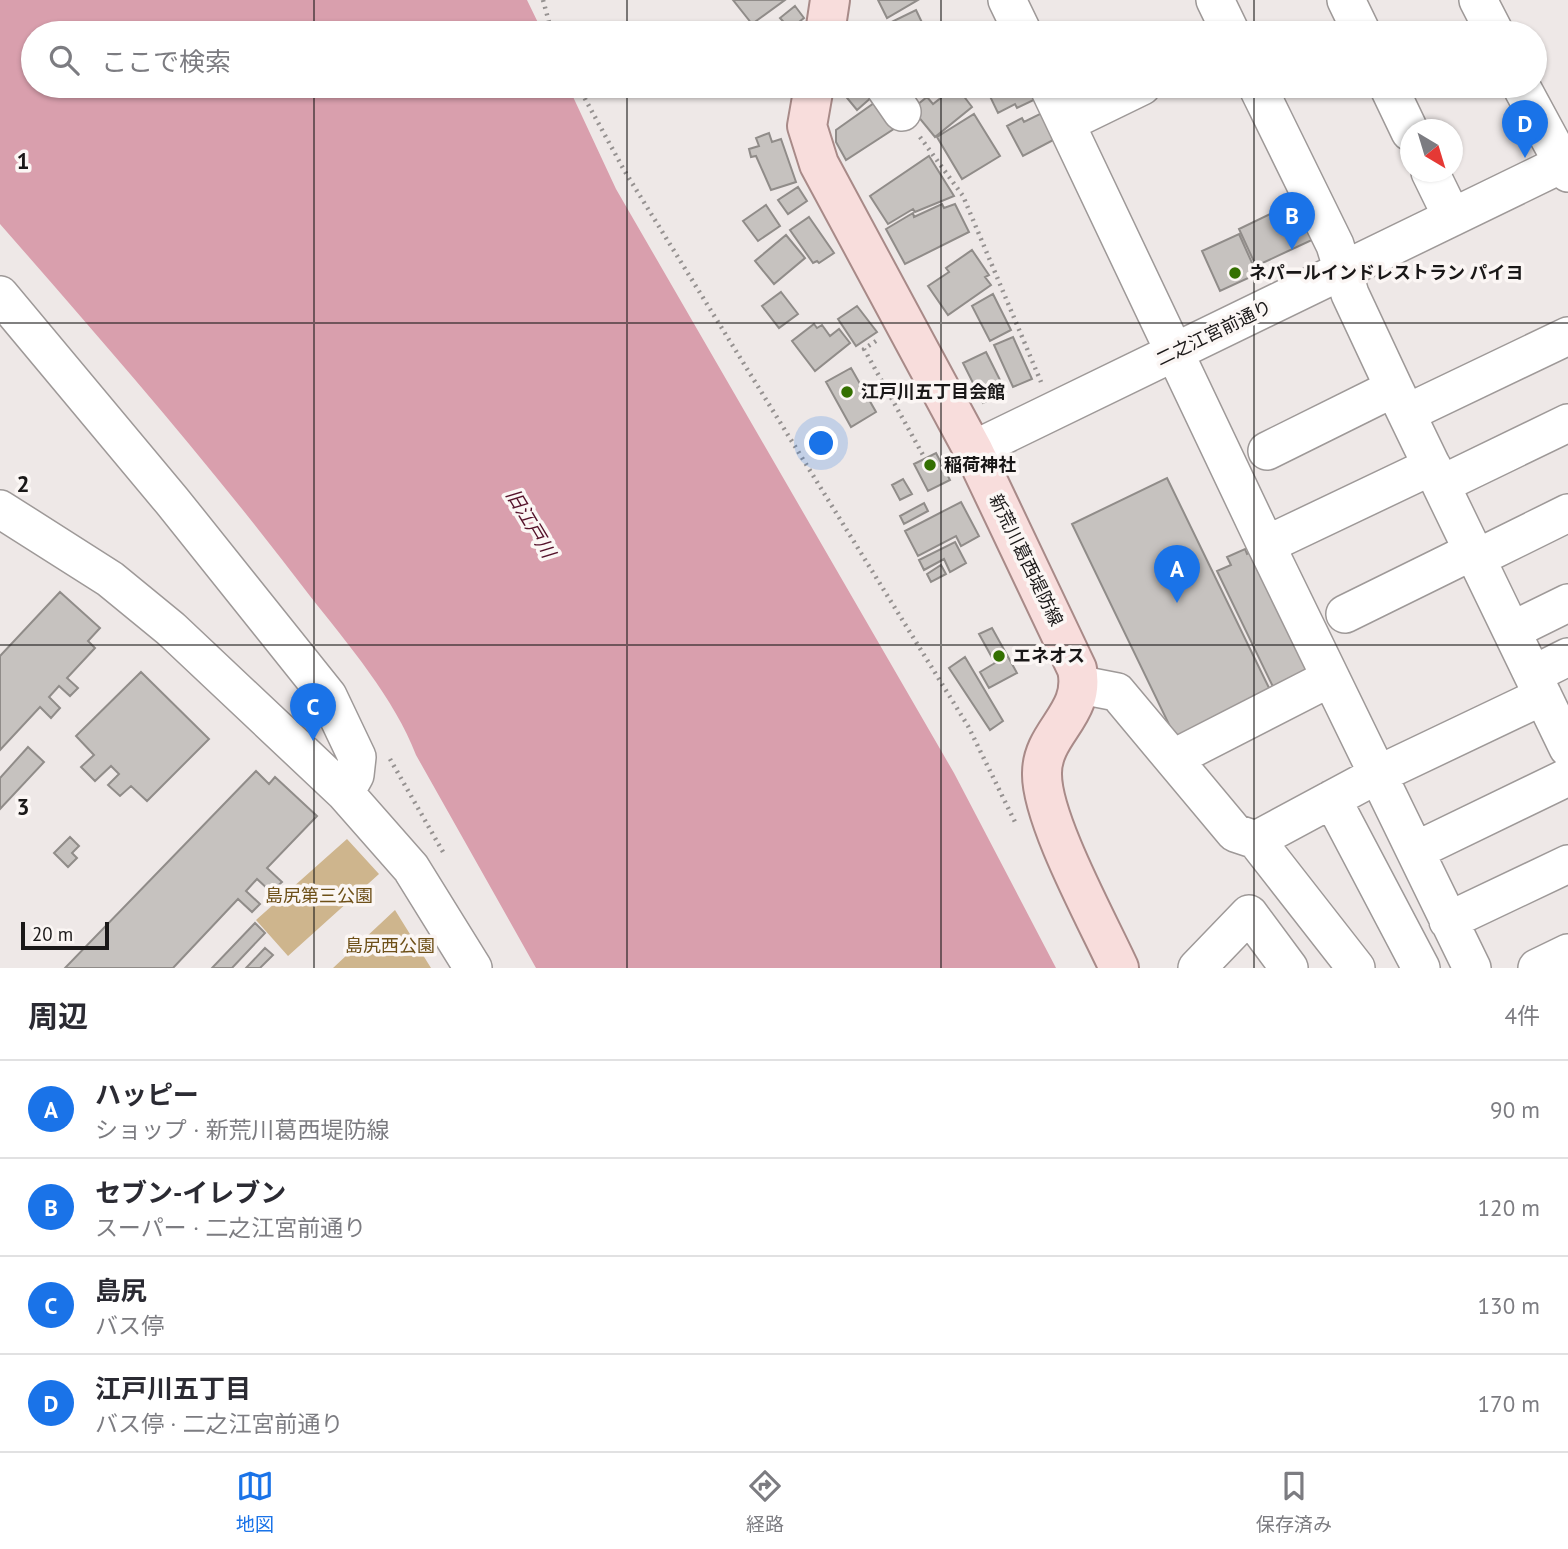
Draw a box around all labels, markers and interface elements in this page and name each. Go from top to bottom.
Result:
search box [21,21,1547,98]
icon: search [45,41,83,79]
text: ここで検索 [101,45,231,78]
pin: D [1502,100,1548,158]
north arrow [1400,119,1463,182]
text: 1 [16,146,30,175]
pin: B [1269,192,1315,250]
place label: ネパールインドレストラン パイヨ [1249,261,1524,284]
marker: ネパールインドレストラン パイヨ [1227,265,1243,281]
street label: 二之江宮前通り [1152,295,1275,371]
place label: 江戸川五丁目会館 [861,380,1005,403]
marker: 江戸川五丁目会館 [839,384,855,400]
your location [804,426,838,460]
place label: 稲荷神社 [944,453,1016,476]
marker: 稲荷神社 [922,457,938,473]
text: 2 [16,469,30,498]
water label: 旧江戸川 [501,484,562,563]
street label: 新荒川葛西堤防線 [985,490,1068,630]
pin: A [1154,545,1200,603]
place label: エネオス [1013,644,1085,667]
marker: エネオス [991,648,1007,664]
pin: C [290,683,336,741]
text: 3 [16,792,30,821]
park label: 島尻第三公園 [265,884,373,907]
scale bar [21,919,108,951]
text: 20 m [32,922,73,946]
park label: 島尻西公園 [345,934,435,957]
text: 周辺 [28,996,88,1035]
text: 4件 [1504,1001,1540,1030]
text: ハッピー [95,1078,199,1111]
text: A [44,1095,58,1124]
text: 90 m [1490,1095,1540,1124]
text: ショップ · 新荒川葛西堤防線 [95,1115,389,1144]
text: セブン-イレブン [95,1176,286,1209]
text: B [44,1193,58,1222]
text: 120 m [1478,1193,1540,1222]
text: スーパー · 二之江宮前通り [95,1213,366,1242]
text: 島尻 [95,1274,147,1307]
text: C [45,1291,57,1320]
text: 130 m [1478,1291,1540,1320]
text: バス停 [95,1311,164,1340]
text: 江戸川五丁目 [95,1372,251,1405]
text: D [44,1389,58,1418]
text: 170 m [1478,1389,1540,1418]
text: バス停 · 二之江宮前通り [95,1409,343,1438]
tab: 地図 [236,1467,274,1536]
tab: 経路 [746,1467,784,1536]
tab: 保存済み [1256,1467,1332,1536]

